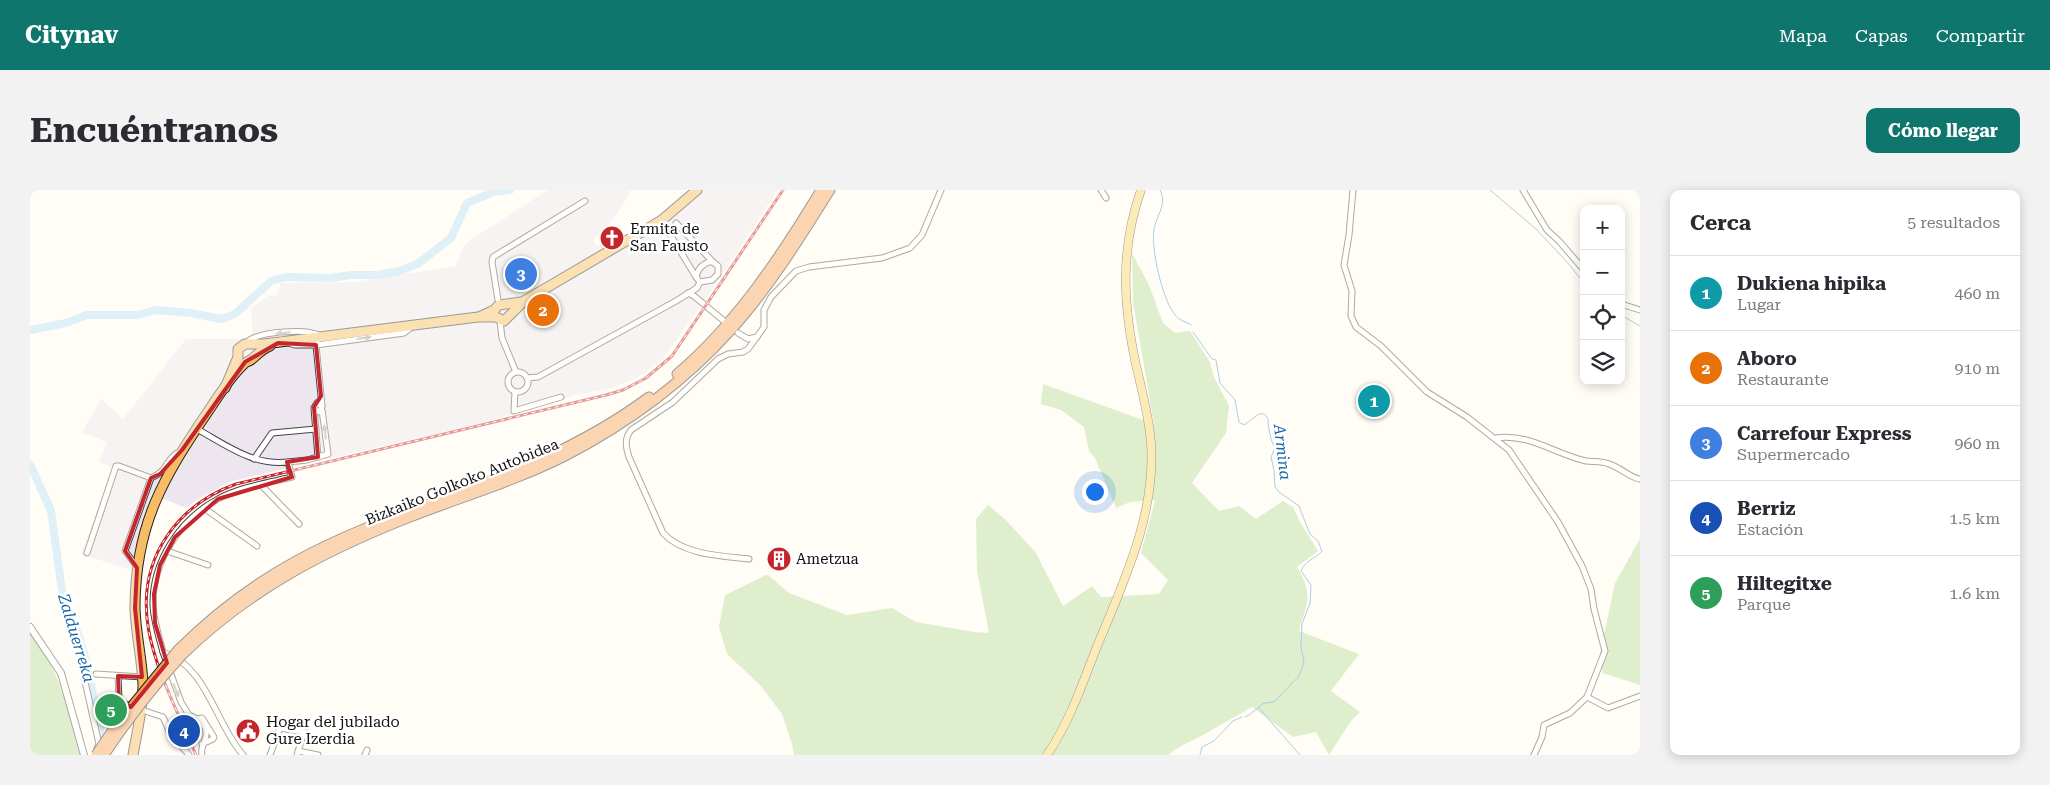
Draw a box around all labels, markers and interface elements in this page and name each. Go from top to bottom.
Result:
text: Citynav [25,21,118,49]
text: Mapa [1779,25,1827,46]
text: Capas [1855,25,1908,46]
text: Compartir [1936,25,2025,46]
button: Cómo llegar [1866,108,2020,153]
text: Encuéntranos [30,110,278,151]
map controls [1580,205,1625,385]
button: + [1580,205,1625,250]
text: Cerca [1690,211,1751,235]
text: 5 resultados [1907,213,2000,232]
place label: Ermita de San Fausto [630,220,708,255]
church icon: Ermita de San Fausto [599,225,625,251]
button: − [1580,250,1625,295]
pin: 3 [505,255,537,293]
text: Dukiena hipika [1737,272,1886,295]
text: 1 [1702,284,1710,303]
text: 460 m [1954,284,2000,303]
pin: 2 [527,291,559,329]
button: locate [1580,295,1625,340]
text: Lugar [1737,295,1781,314]
one-way arrow [274,329,290,337]
one-way arrow [356,334,372,342]
button: layers [1580,340,1625,385]
text: Aboro [1737,347,1797,370]
text: 2 [1702,359,1710,378]
text: 910 m [1954,359,2000,378]
text: Restaurante [1737,370,1829,389]
pin: 1 [1358,382,1390,420]
water label: Armina [1270,422,1295,481]
text: Carrefour Express [1737,422,1911,445]
one-way arrow [321,424,329,440]
text: 3 [1702,434,1710,453]
text: 960 m [1954,434,2000,453]
street label: Bizkaiko Golkoko Autobidea [363,435,561,529]
text: Supermercado [1737,445,1850,464]
your location [1082,479,1108,505]
one-way arrow [138,495,146,510]
text: Berriz [1737,497,1795,520]
text: 4 [1702,509,1710,528]
text: 1.5 km [1949,509,2000,528]
text: Estación [1737,520,1804,539]
building icon: Ametzua [766,546,792,572]
place label: Ametzua [796,550,859,568]
text: Hiltegitxe [1737,572,1832,595]
text: 5 [1702,584,1710,603]
text: 1.6 km [1949,584,2000,603]
water label: Zalduerreka [54,591,99,685]
text: Parque [1737,595,1791,614]
one-way arrow [173,683,181,697]
pin: 5 [95,691,127,729]
pin: 4 [168,712,200,750]
place label: Hogar del jubilado Gure Izerdia [266,713,400,748]
public building icon: Hogar del jubilado Gure Izerdia [235,718,261,744]

